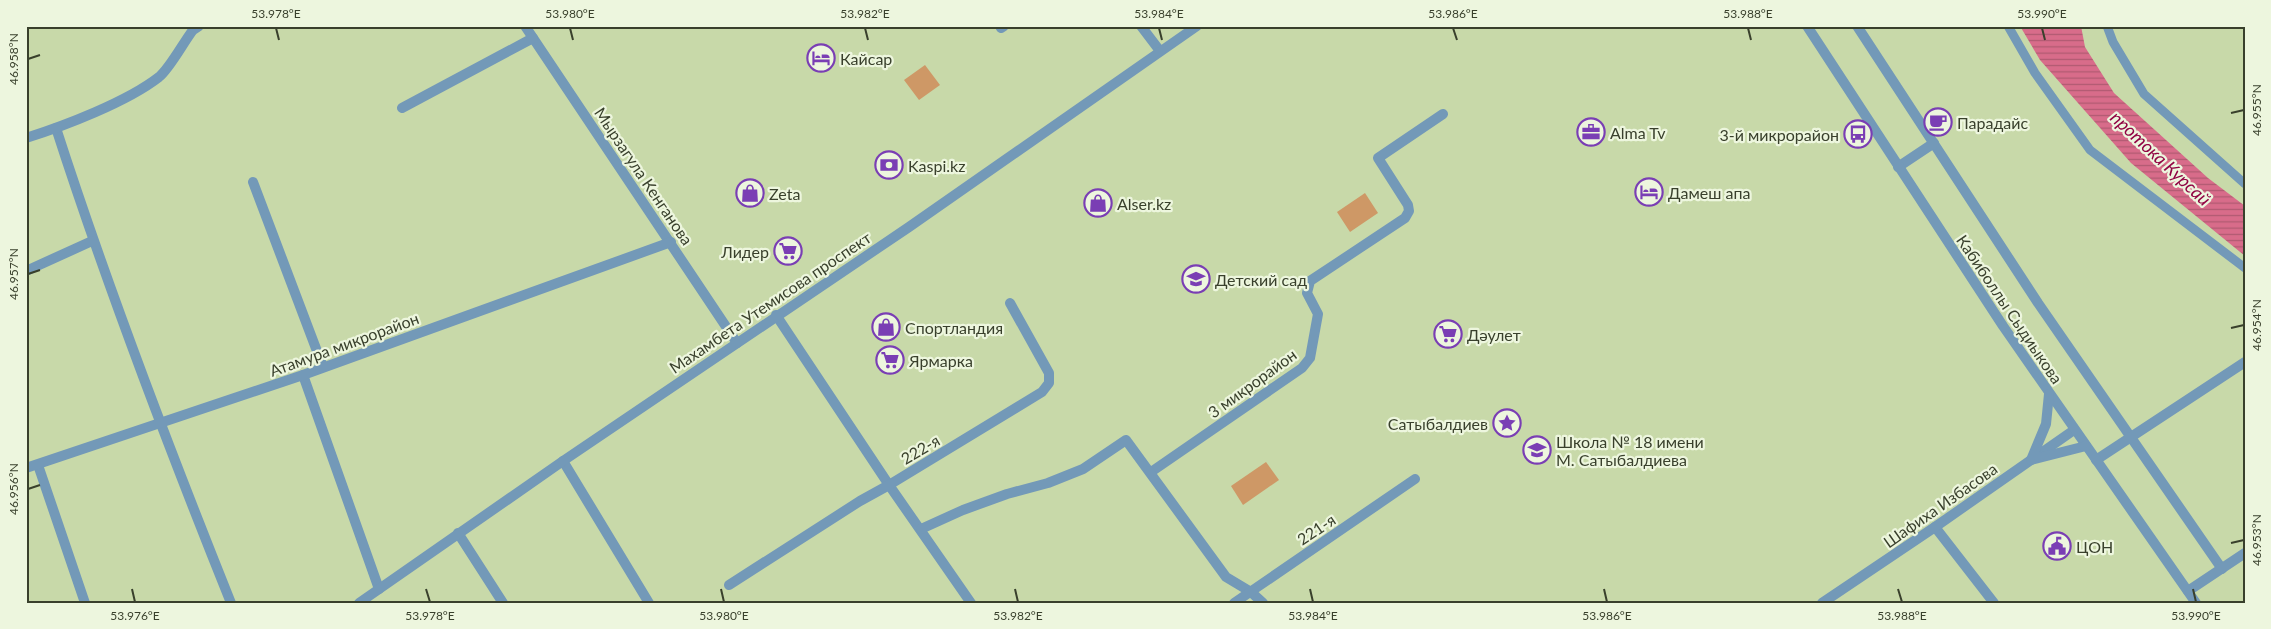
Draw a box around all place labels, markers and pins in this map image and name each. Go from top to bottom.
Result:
hotel icon: Кайсар [806,43,836,73]
place label: Кайсар [840,49,892,68]
cafe icon: Парадайс [1923,107,1953,137]
place label: Парадайс [1957,113,2028,132]
office icon: Alma Tv [1576,117,1606,147]
bus stop icon: 3-й микрорайон [1843,119,1873,149]
place label: Alma Tv [1610,123,1666,142]
place label: 3-й микрорайон [1719,125,1839,144]
bank icon: Kaspi.kz [874,150,904,180]
place label: Kaspi.kz [908,156,965,175]
hotel icon: Дамеш апа [1634,177,1664,207]
shop icon: Zeta [735,178,765,208]
place label: Дамеш апа [1668,183,1750,202]
place label: Zeta [769,184,800,203]
shop icon: Alser.kz [1083,188,1113,218]
place label: Alser.kz [1117,194,1171,213]
supermarket icon: Лидер [773,236,803,266]
place label: Лидер [720,242,769,261]
school or university icon: Детский сад [1181,264,1211,294]
place label: Детский сад [1215,270,1307,289]
shop icon: Спортландия [871,312,901,342]
place label: Спортландия [905,318,1003,337]
supermarket icon: Дәулет [1433,319,1463,349]
place label: Дәулет [1467,325,1521,344]
supermarket icon: Ярмарка [875,345,905,375]
place label: Ярмарка [908,351,973,370]
place icon: Сатыбалдиев [1492,408,1522,438]
place label: Сатыбалдиев [1388,414,1488,433]
place label: Школа № 18 имени М. Сатыбалдиева [1556,432,1704,469]
school or university icon: Школа № 18 имени М. Сатыбалдиева [1522,435,1552,465]
public building icon: ЦОН [2042,531,2072,561]
place label: ЦОН [2076,537,2113,556]

